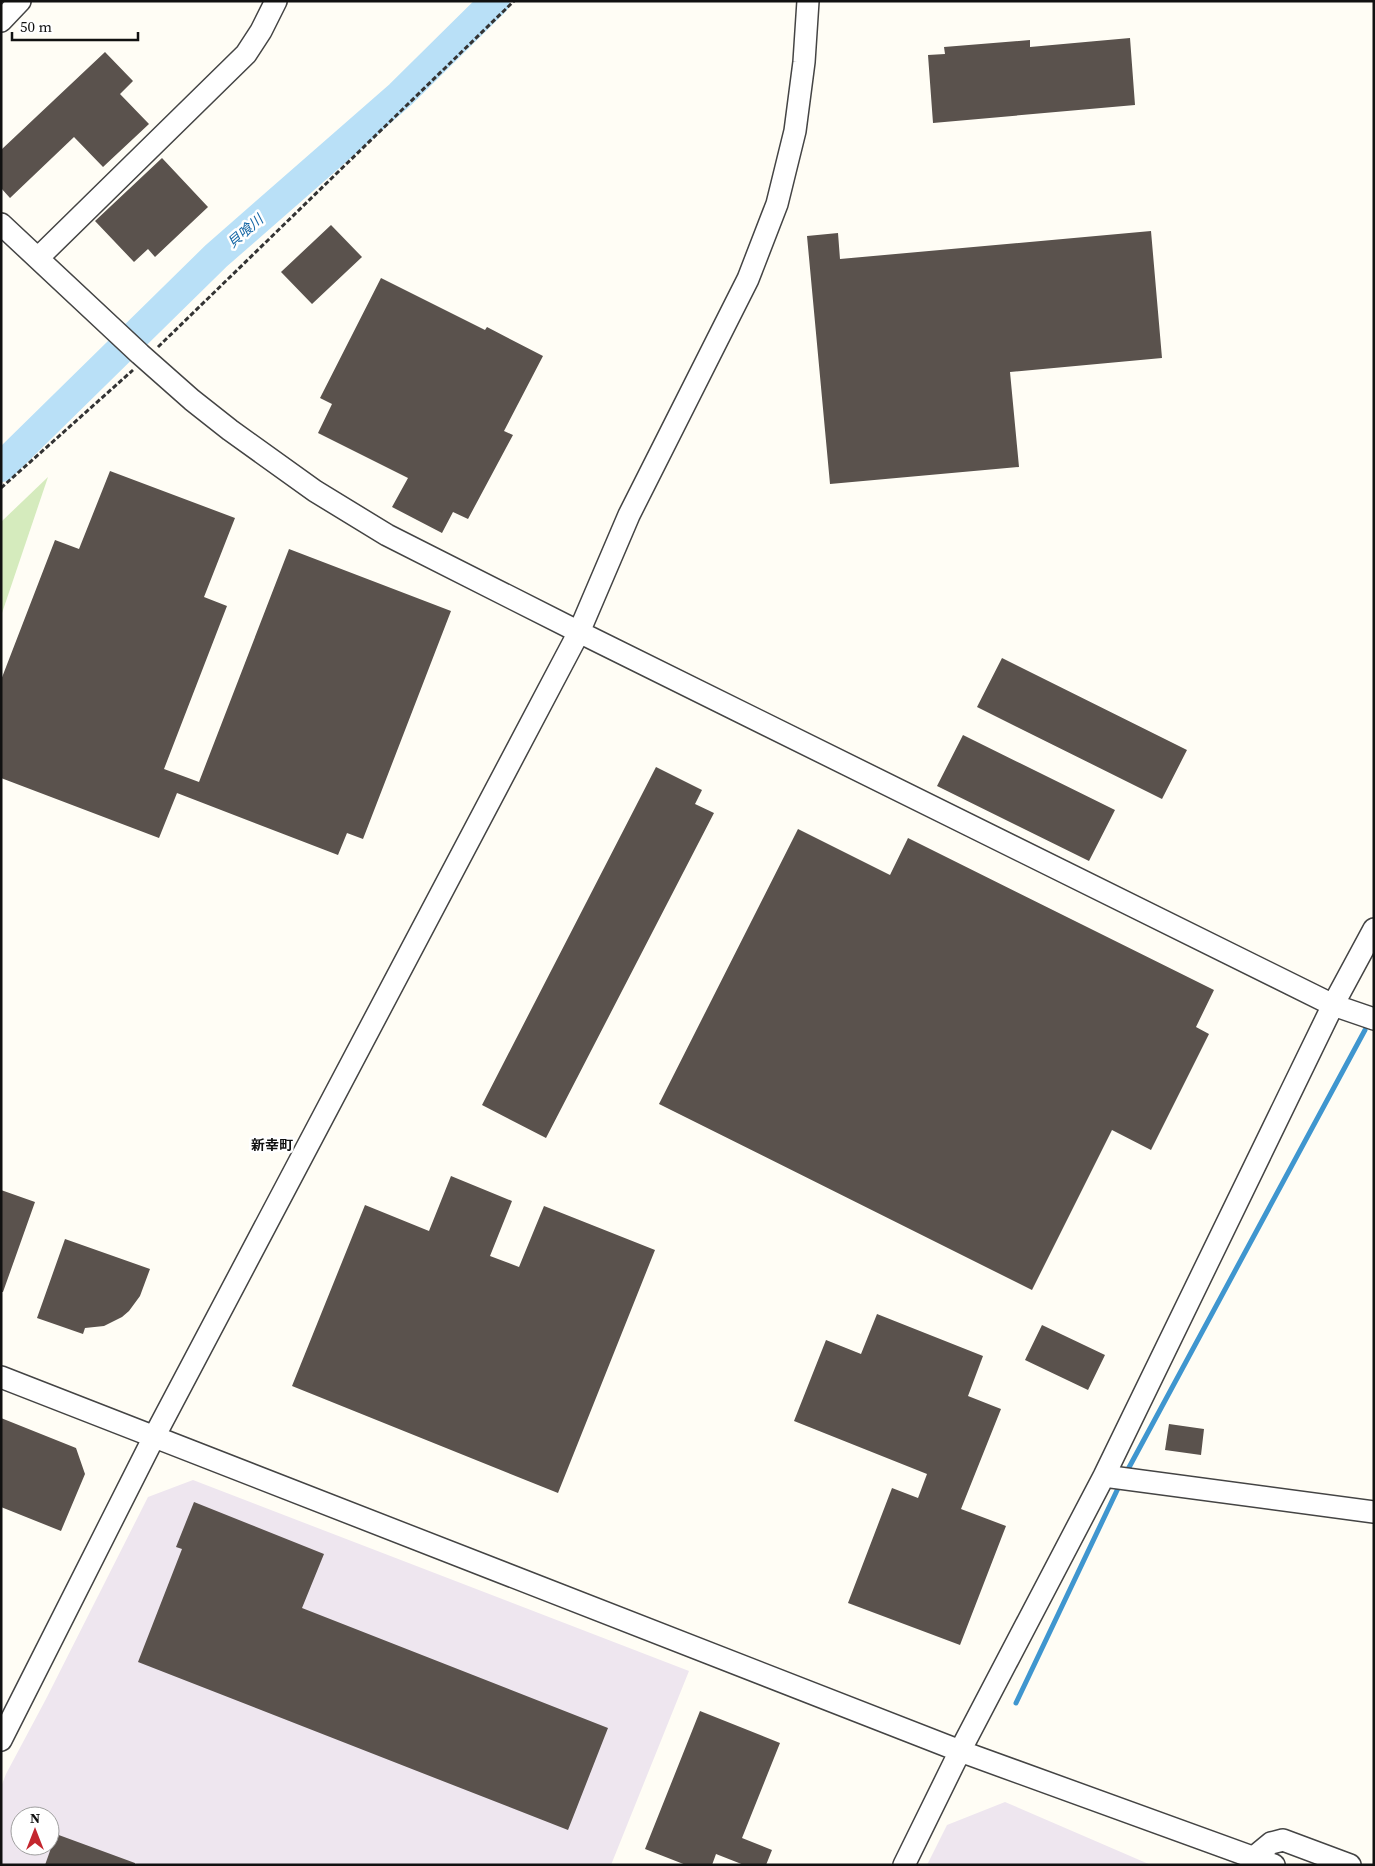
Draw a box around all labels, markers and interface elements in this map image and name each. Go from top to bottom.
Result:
scale bar [12,10,139,42]
text: 50 m [20,16,52,37]
water label: 貝喰川 [223,208,269,252]
district label: 新幸町 [251,1135,293,1155]
north arrow [10,1806,60,1856]
text: N [30,1808,40,1828]

